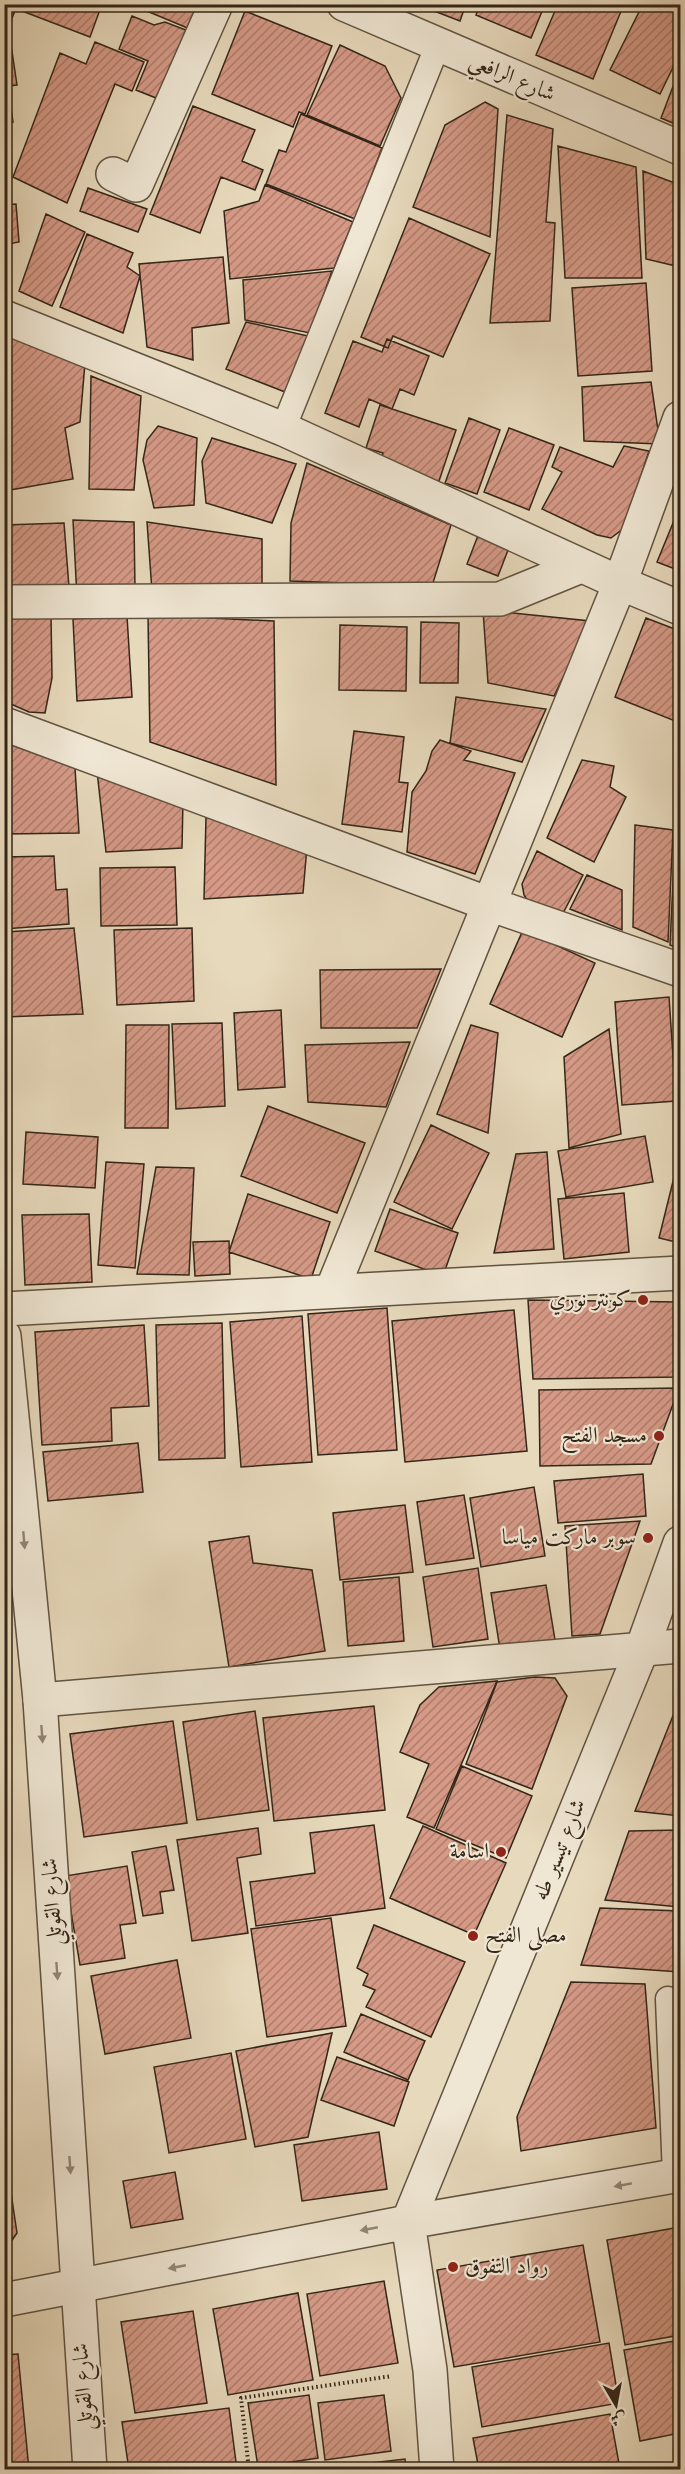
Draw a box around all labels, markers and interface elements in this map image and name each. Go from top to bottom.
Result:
street label: شارع الرافعي [463,50,558,113]
place label: كونتر نوري [549,1289,631,1316]
marker: كونتر نوري [636,1293,650,1307]
place label: مسجد الفتح [561,1425,647,1454]
marker: مسجد الفتح [652,1429,666,1443]
place label: سوبر ماركت مياسا [502,1527,636,1550]
one-way arrow [19,1531,29,1550]
marker: سوبر ماركت مياسا [641,1531,655,1545]
one-way arrow [37,1725,46,1744]
street label: شارع تيسير طه [530,1796,596,1906]
place label: اسامة [450,1841,489,1863]
marker: اسامة [494,1845,508,1859]
street label: شارع القوتلي [39,1857,76,1946]
place label: مصلى الفتح [485,1925,567,1954]
marker: مصلى الفتح [466,1929,480,1943]
one-way arrow [52,1961,62,1980]
one-way arrow [65,2156,74,2175]
one-way arrow [613,2181,632,2190]
one-way arrow [359,2225,378,2234]
place label: رواد التفوق [465,2256,548,2279]
marker: رواد التفوق [446,2260,460,2274]
one-way arrow [168,2263,187,2272]
street label: شارع القوتلي [70,2342,107,2431]
north arrow [586,2375,646,2435]
text: ش [609,2409,627,2427]

